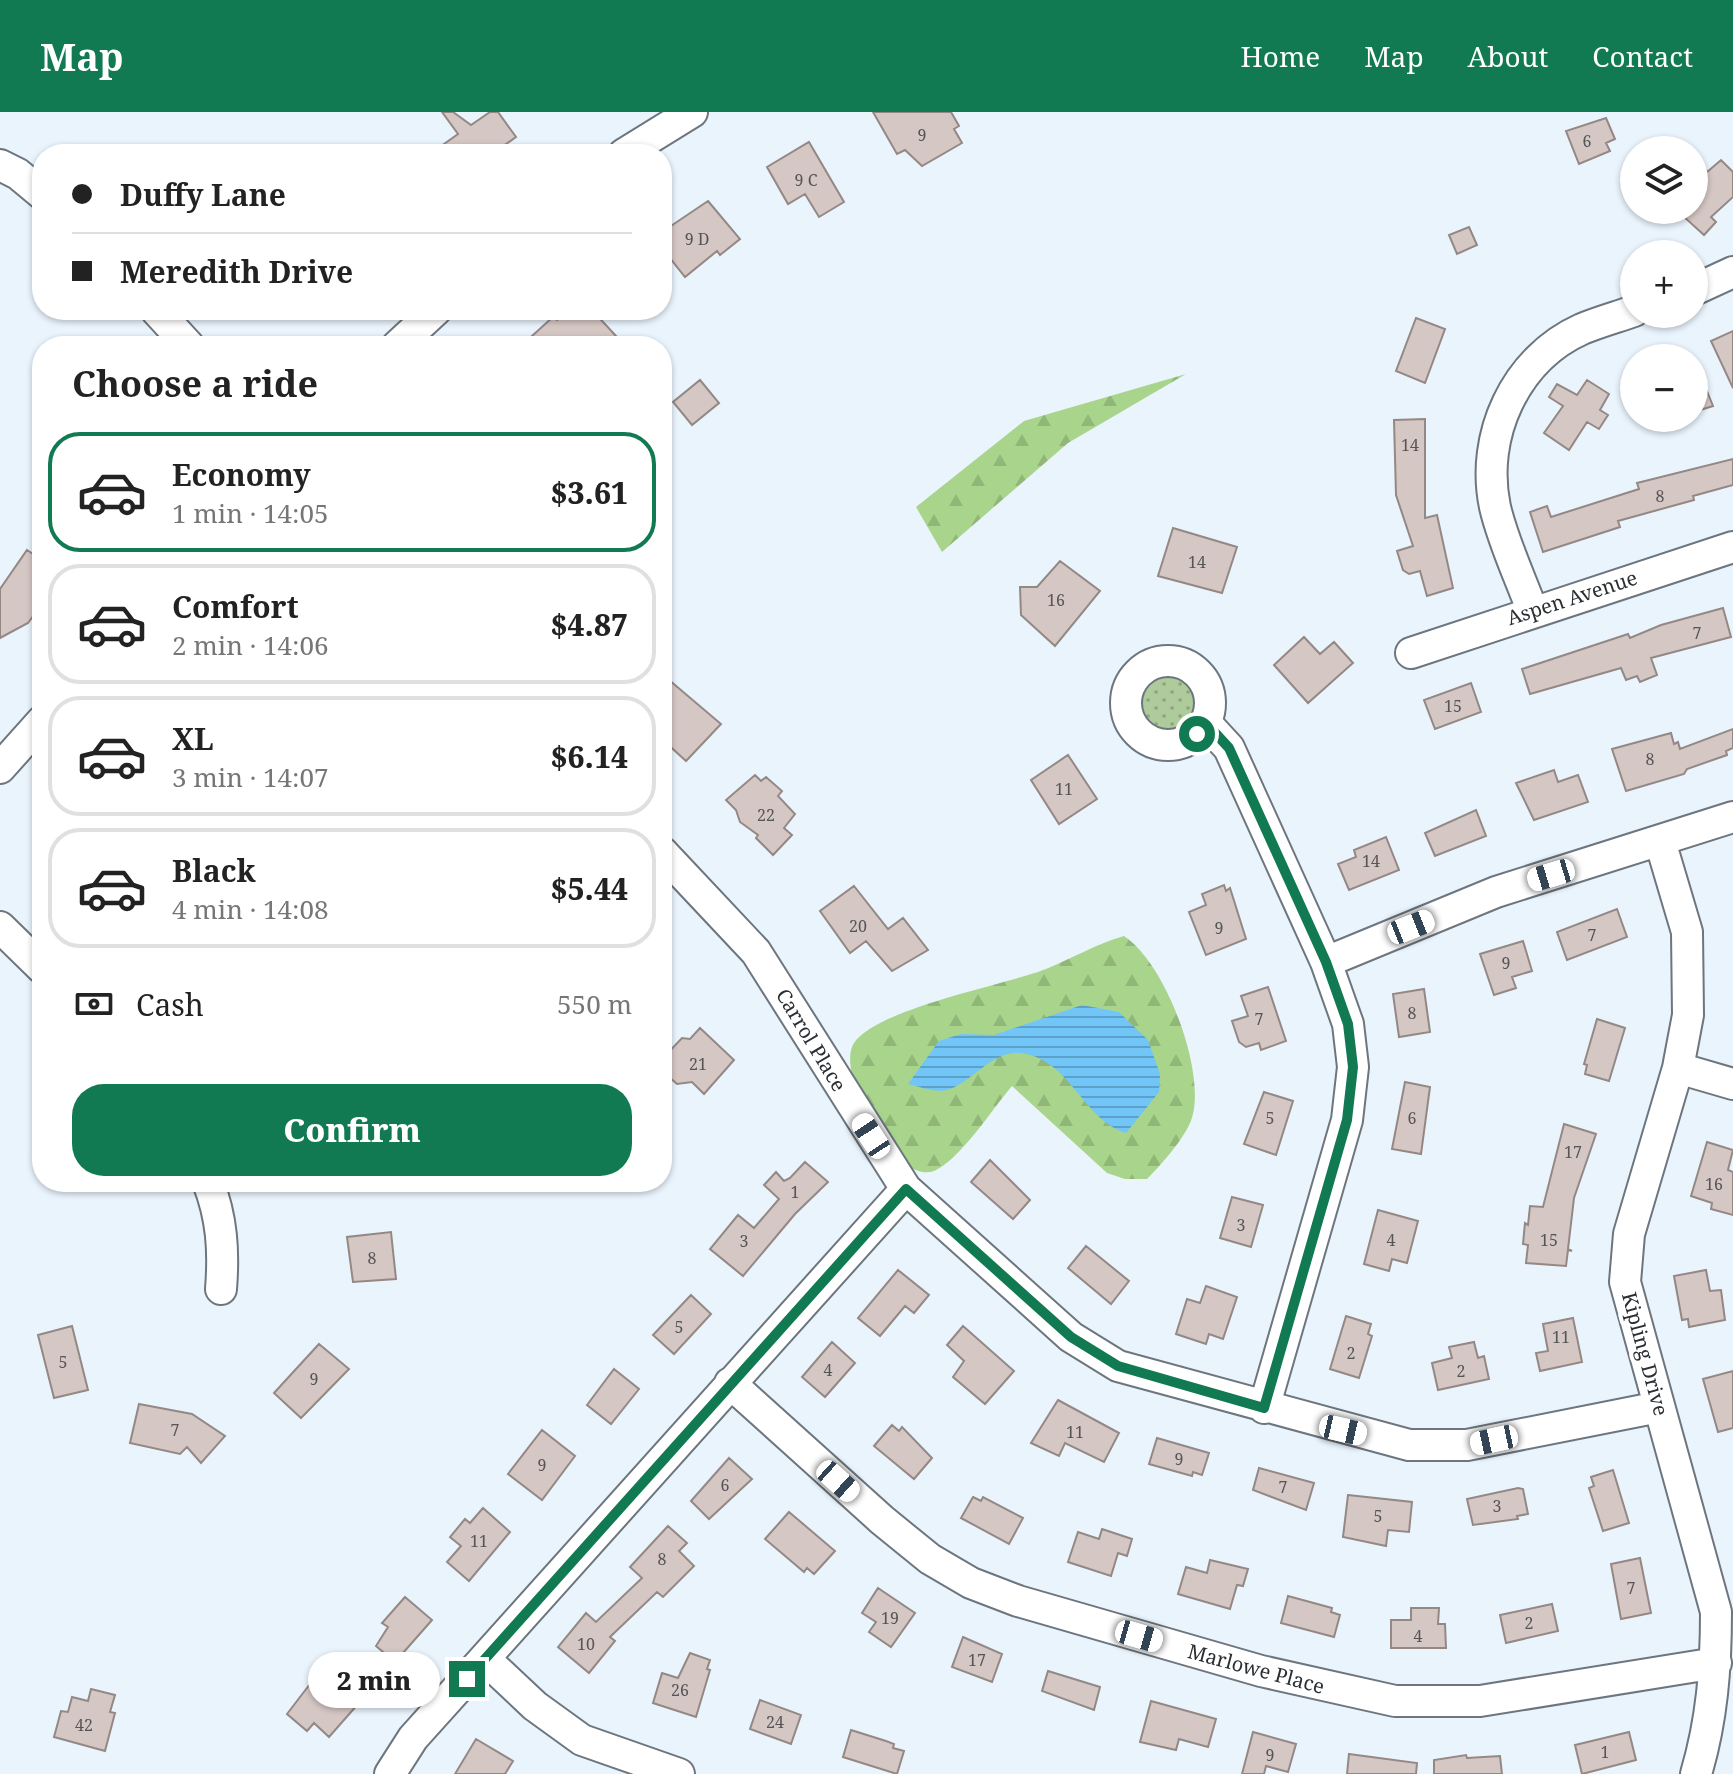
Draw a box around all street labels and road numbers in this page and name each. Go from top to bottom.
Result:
street label: Aspen Avenue [1503,564,1641,631]
street label: Carrol Place [770,983,853,1096]
street label: Kipling Drive [1616,1289,1675,1419]
street label: Marlowe Place [1185,1637,1327,1700]

